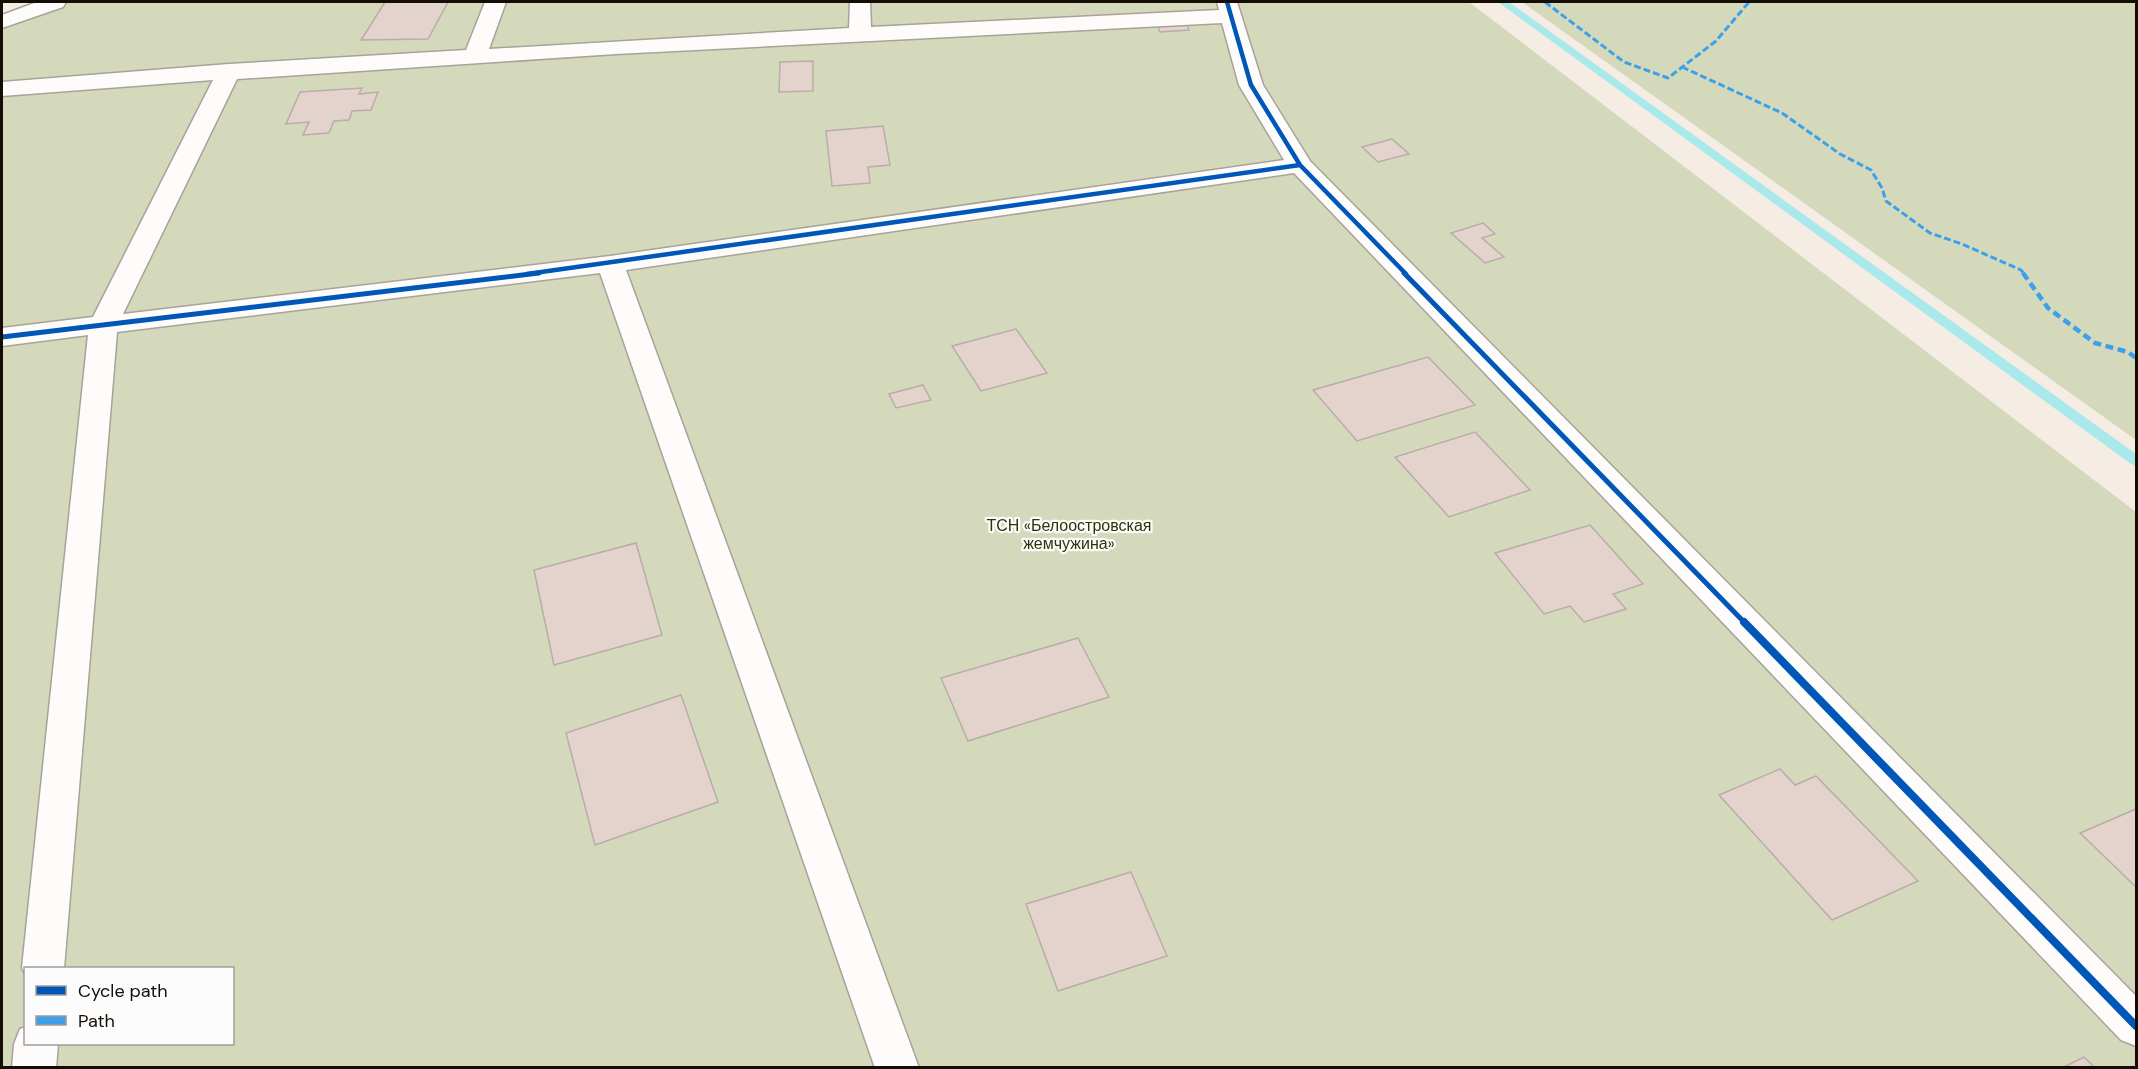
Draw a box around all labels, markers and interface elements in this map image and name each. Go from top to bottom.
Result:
park label: ТСН «Белоостровская жемчужина» [987,515,1151,554]
legend [24,967,234,1045]
text: Cycle path [78,979,168,1003]
text: Path [78,1009,115,1033]

